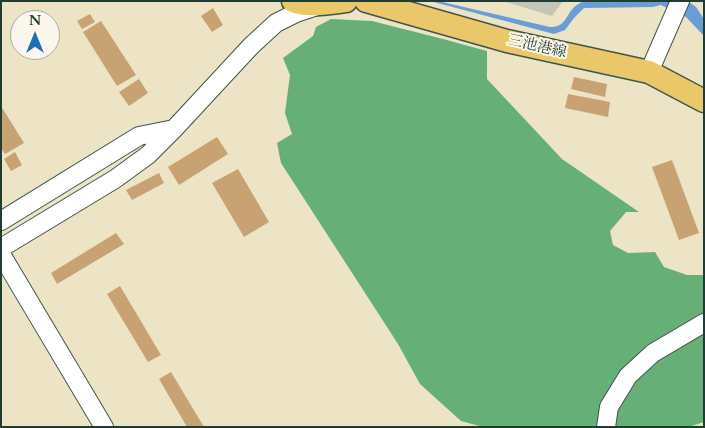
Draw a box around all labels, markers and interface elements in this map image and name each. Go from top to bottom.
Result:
north arrow [10,10,60,60]
text: N [29,11,41,30]
street label: 三池港線 [506,31,568,63]

